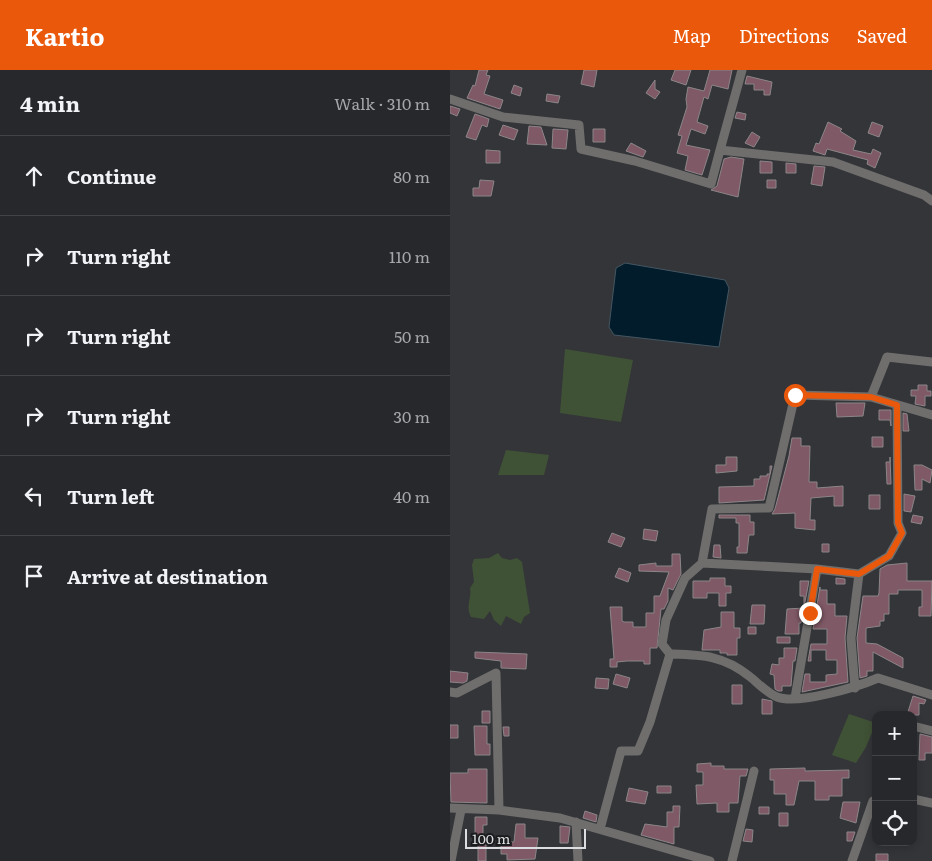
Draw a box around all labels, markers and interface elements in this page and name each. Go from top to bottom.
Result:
text: Kartio [25,18,104,53]
text: Map [673,22,711,49]
text: Directions [739,22,829,49]
text: Saved [857,22,907,49]
text: 4 min [20,87,80,118]
text: Walk · 310 m [334,91,430,115]
icon: ahead [20,162,48,190]
text: Continue [67,162,156,190]
text: 80 m [393,164,430,188]
icon: right [20,242,48,270]
text: Turn right [67,242,171,270]
text: 110 m [389,244,430,268]
icon: right [20,322,48,350]
text: Turn right [67,322,171,350]
text: 50 m [394,324,430,348]
route start [784,384,807,407]
icon: right [20,402,48,430]
text: Turn right [67,402,171,430]
text: 30 m [393,404,430,428]
icon: left [20,482,48,510]
text: Turn left [67,482,154,510]
text: 40 m [393,484,430,508]
icon: arrive [20,562,48,590]
text: Arrive at destination [67,562,268,590]
route end [799,602,822,625]
map controls [872,711,917,846]
button: + [872,711,917,756]
button: − [872,756,917,801]
button: locate [872,801,917,846]
scale bar [465,826,586,849]
text: 100 m [472,828,510,848]

